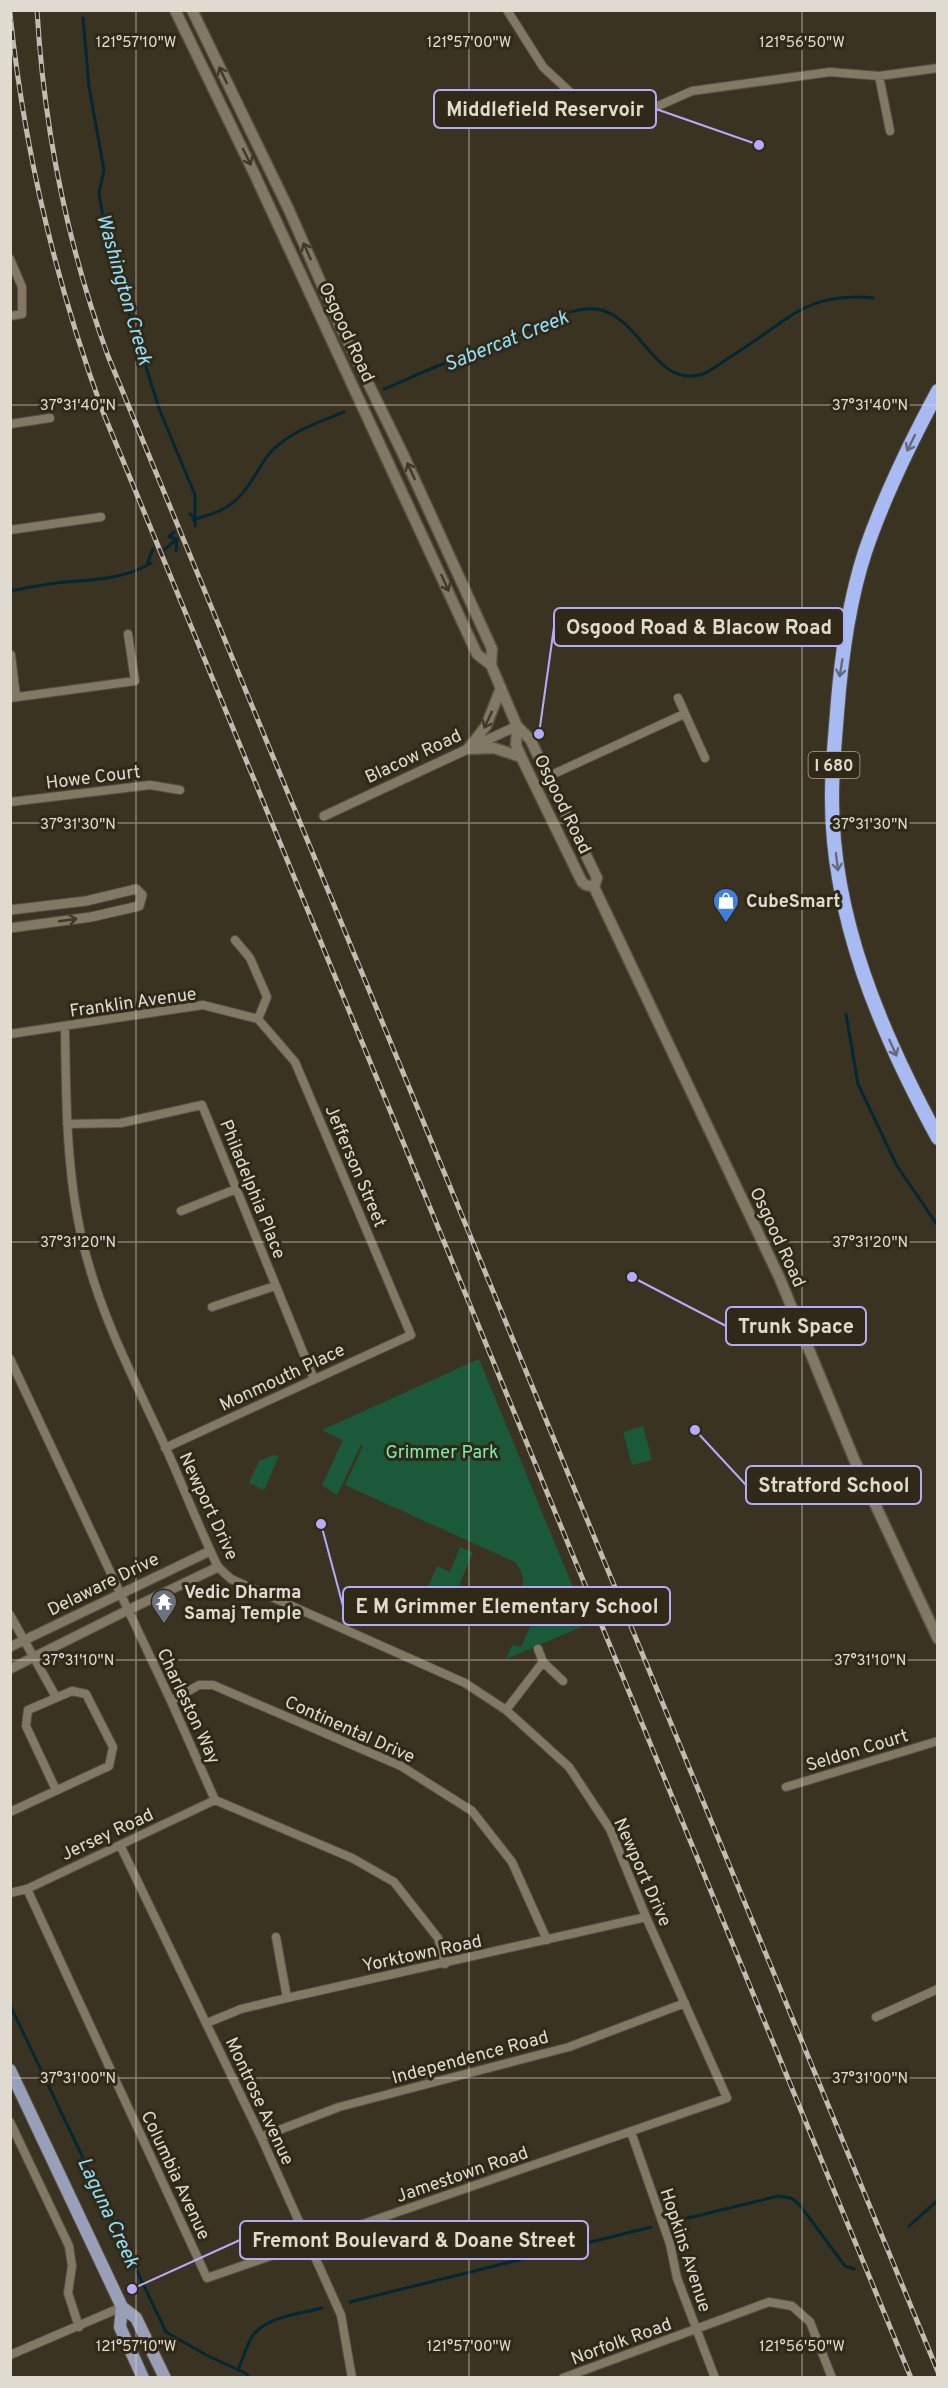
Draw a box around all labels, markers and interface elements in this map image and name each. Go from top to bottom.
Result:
text: 121°57'10"W [96,34,176,53]
text: 121°57'00"W [427,34,511,53]
text: 121°56'50"W [759,34,845,53]
one-way arrow [217,66,229,84]
callout: Middlefield Reservoir [434,90,656,128]
text: Middlefield Reservoir [446,98,645,124]
one-way arrow [241,148,253,166]
water label: Washington Creek [89,211,157,369]
one-way arrow [301,242,313,260]
street label: Osgood Road [312,279,379,386]
water label: Sabercat Creek [441,305,573,379]
text: 37°31'40"N [40,397,116,416]
text: 37°31'40"N [832,397,908,416]
one-way arrow [904,433,916,451]
one-way arrow [404,462,416,480]
one-way arrow [440,574,451,592]
callout: Osgood Road & Blacow Road [554,608,844,646]
text: Osgood Road & Blacow Road [566,616,832,642]
one-way arrow [836,658,847,677]
one-way arrow [481,711,493,729]
street label: Blacow Road [362,725,466,790]
street label: Osgood Road [528,751,596,858]
road number: I 680 [808,752,860,778]
street label: Howe Court [45,761,142,796]
text: 37°31'30"N [40,816,116,835]
text: 37°31'30"N [832,816,908,835]
one-way arrow [832,852,843,872]
shop icon: CubeSmart [711,886,741,924]
place label: CubeSmart [746,891,840,914]
one-way arrow [58,914,78,925]
street label: Franklin Avenue [68,983,198,1024]
one-way arrow [887,1039,899,1057]
street label: Jefferson Street [319,1102,391,1231]
street label: Philadelphia Place [213,1117,290,1263]
street label: Osgood Road [743,1184,810,1291]
text: 37°31'20"N [40,1234,116,1253]
text: 37°31'20"N [832,1234,908,1253]
callout: Trunk Space [726,1307,866,1345]
text: Trunk Space [738,1315,854,1341]
street label: Monmouth Place [216,1339,349,1418]
park label: Grimmer Park [385,1442,499,1465]
street label: Newport Drive [173,1449,243,1564]
callout: Stratford School [746,1466,921,1504]
text: Stratford School [758,1474,910,1500]
street label: Delaware Drive [44,1548,163,1622]
place label: Vedic Dharma Samaj Temple [184,1582,301,1626]
temple icon: Vedic Dharma Samaj Temple [149,1587,179,1625]
callout: E M Grimmer Elementary School [343,1587,670,1625]
text: E M Grimmer Elementary School [356,1595,659,1621]
street label: Charleston Way [151,1645,225,1768]
text: 37°31'10"N [42,1652,114,1671]
text: 37°31'10"N [834,1652,906,1671]
street label: Continental Drive [281,1691,418,1769]
street label: Seldon Court [804,1725,911,1778]
street label: Jersey Road [58,1804,158,1867]
street label: Newport Drive [607,1815,676,1931]
street label: Yorktown Road [361,1931,484,1978]
street label: Independence Road [390,2026,551,2090]
street label: Montrose Avenue [219,2034,298,2169]
text: 37°31'00"N [40,2070,116,2089]
text: 37°31'00"N [832,2070,908,2089]
street label: Columbia Avenue [135,2107,215,2244]
street label: Jamestown Road [393,2142,532,2209]
water label: Laguna Creek [70,2153,145,2273]
street label: Hopkins Avenue [654,2185,715,2315]
callout: Fremont Boulevard & Doane Street [240,2221,588,2259]
text: Fremont Boulevard & Doane Street [252,2229,576,2255]
street label: Norfolk Road [568,2314,675,2371]
text: 121°57'10"W [96,2338,176,2357]
text: 121°57'00"W [427,2338,511,2357]
text: 121°56'50"W [759,2338,845,2357]

